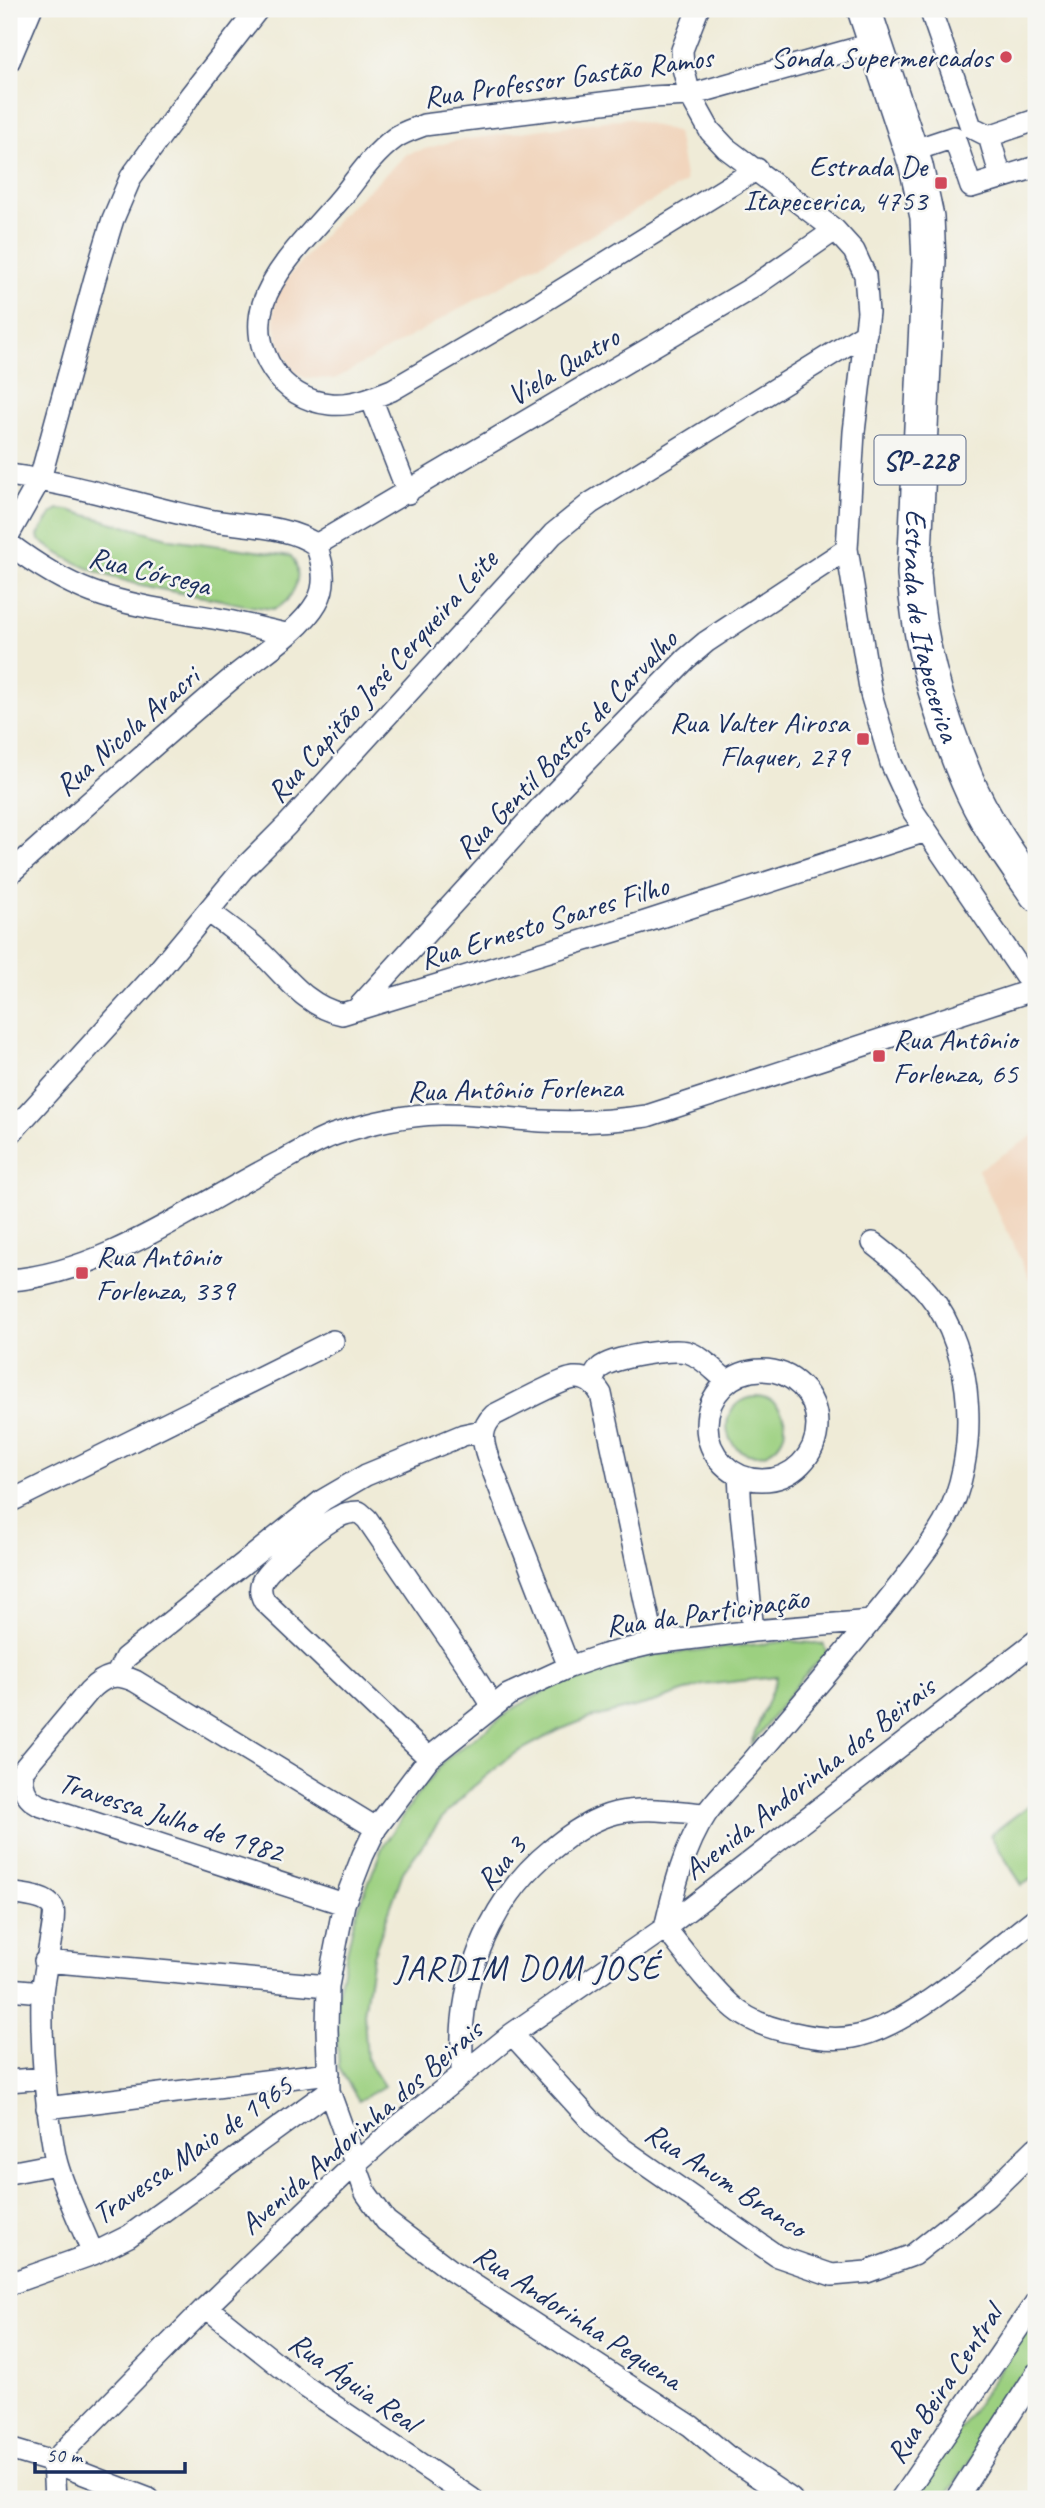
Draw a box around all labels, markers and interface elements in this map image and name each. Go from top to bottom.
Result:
street label: Rua Professor Gastão Ramos [421,38,718,116]
place label: Sonda Supermercados [771,38,995,76]
marker: Sonda Supermercados [998,49,1014,65]
place label: Estrada De Itapecerica, 4753 [743,147,929,219]
marker: Estrada De Itapecerica, 4753 [933,175,949,191]
street label: Viela Quatro [500,317,627,414]
road number: SP-228 [874,435,965,484]
street label: Estrada de Itapecerica [895,508,970,748]
street label: Rua Córsega [85,538,217,605]
street label: Rua Capitão José Cerqueira Leite [258,540,507,810]
street label: Rua Gentil Bastos de Carvalho [446,620,687,867]
street label: Rua Nicola Aracri [47,656,210,804]
place label: Rua Valter Airosa Flaquer, 279 [669,703,851,775]
marker: Rua Valter Airosa Flaquer, 279 [855,731,871,747]
street label: Rua Ernesto Soares Filho [415,866,674,978]
place label: Rua Antônio Forlenza, 65 [893,1020,1020,1092]
marker: Rua Antônio Forlenza, 65 [871,1048,887,1064]
street label: Rua Antônio Forlenza [407,1068,625,1110]
place label: Rua Antônio Forlenza, 339 [96,1237,237,1309]
marker: Rua Antônio Forlenza, 339 [74,1265,90,1281]
street label: Rua da Participação [603,1579,812,1645]
street label: Avenida Andorinha dos Beirais [675,1666,945,1888]
street label: Travessa Julho de 1982 [54,1763,290,1872]
street label: Rua 3 [467,1826,536,1898]
district label: JARDIM DOM JOSÉ [393,1947,663,1989]
street label: Avenida Andorinha dos Beirais [232,2009,492,2243]
street label: Travessa Maio de 1965 [85,2066,301,2233]
street label: Rua Anum Branco [638,2114,817,2248]
street label: Rua Andorinha Pequena [467,2236,692,2400]
street label: Rua Beira Central [877,2293,1014,2470]
street label: Rua Águia Real [282,2323,430,2443]
scale bar [35,2431,186,2475]
text: 50 m [46,2442,84,2468]

